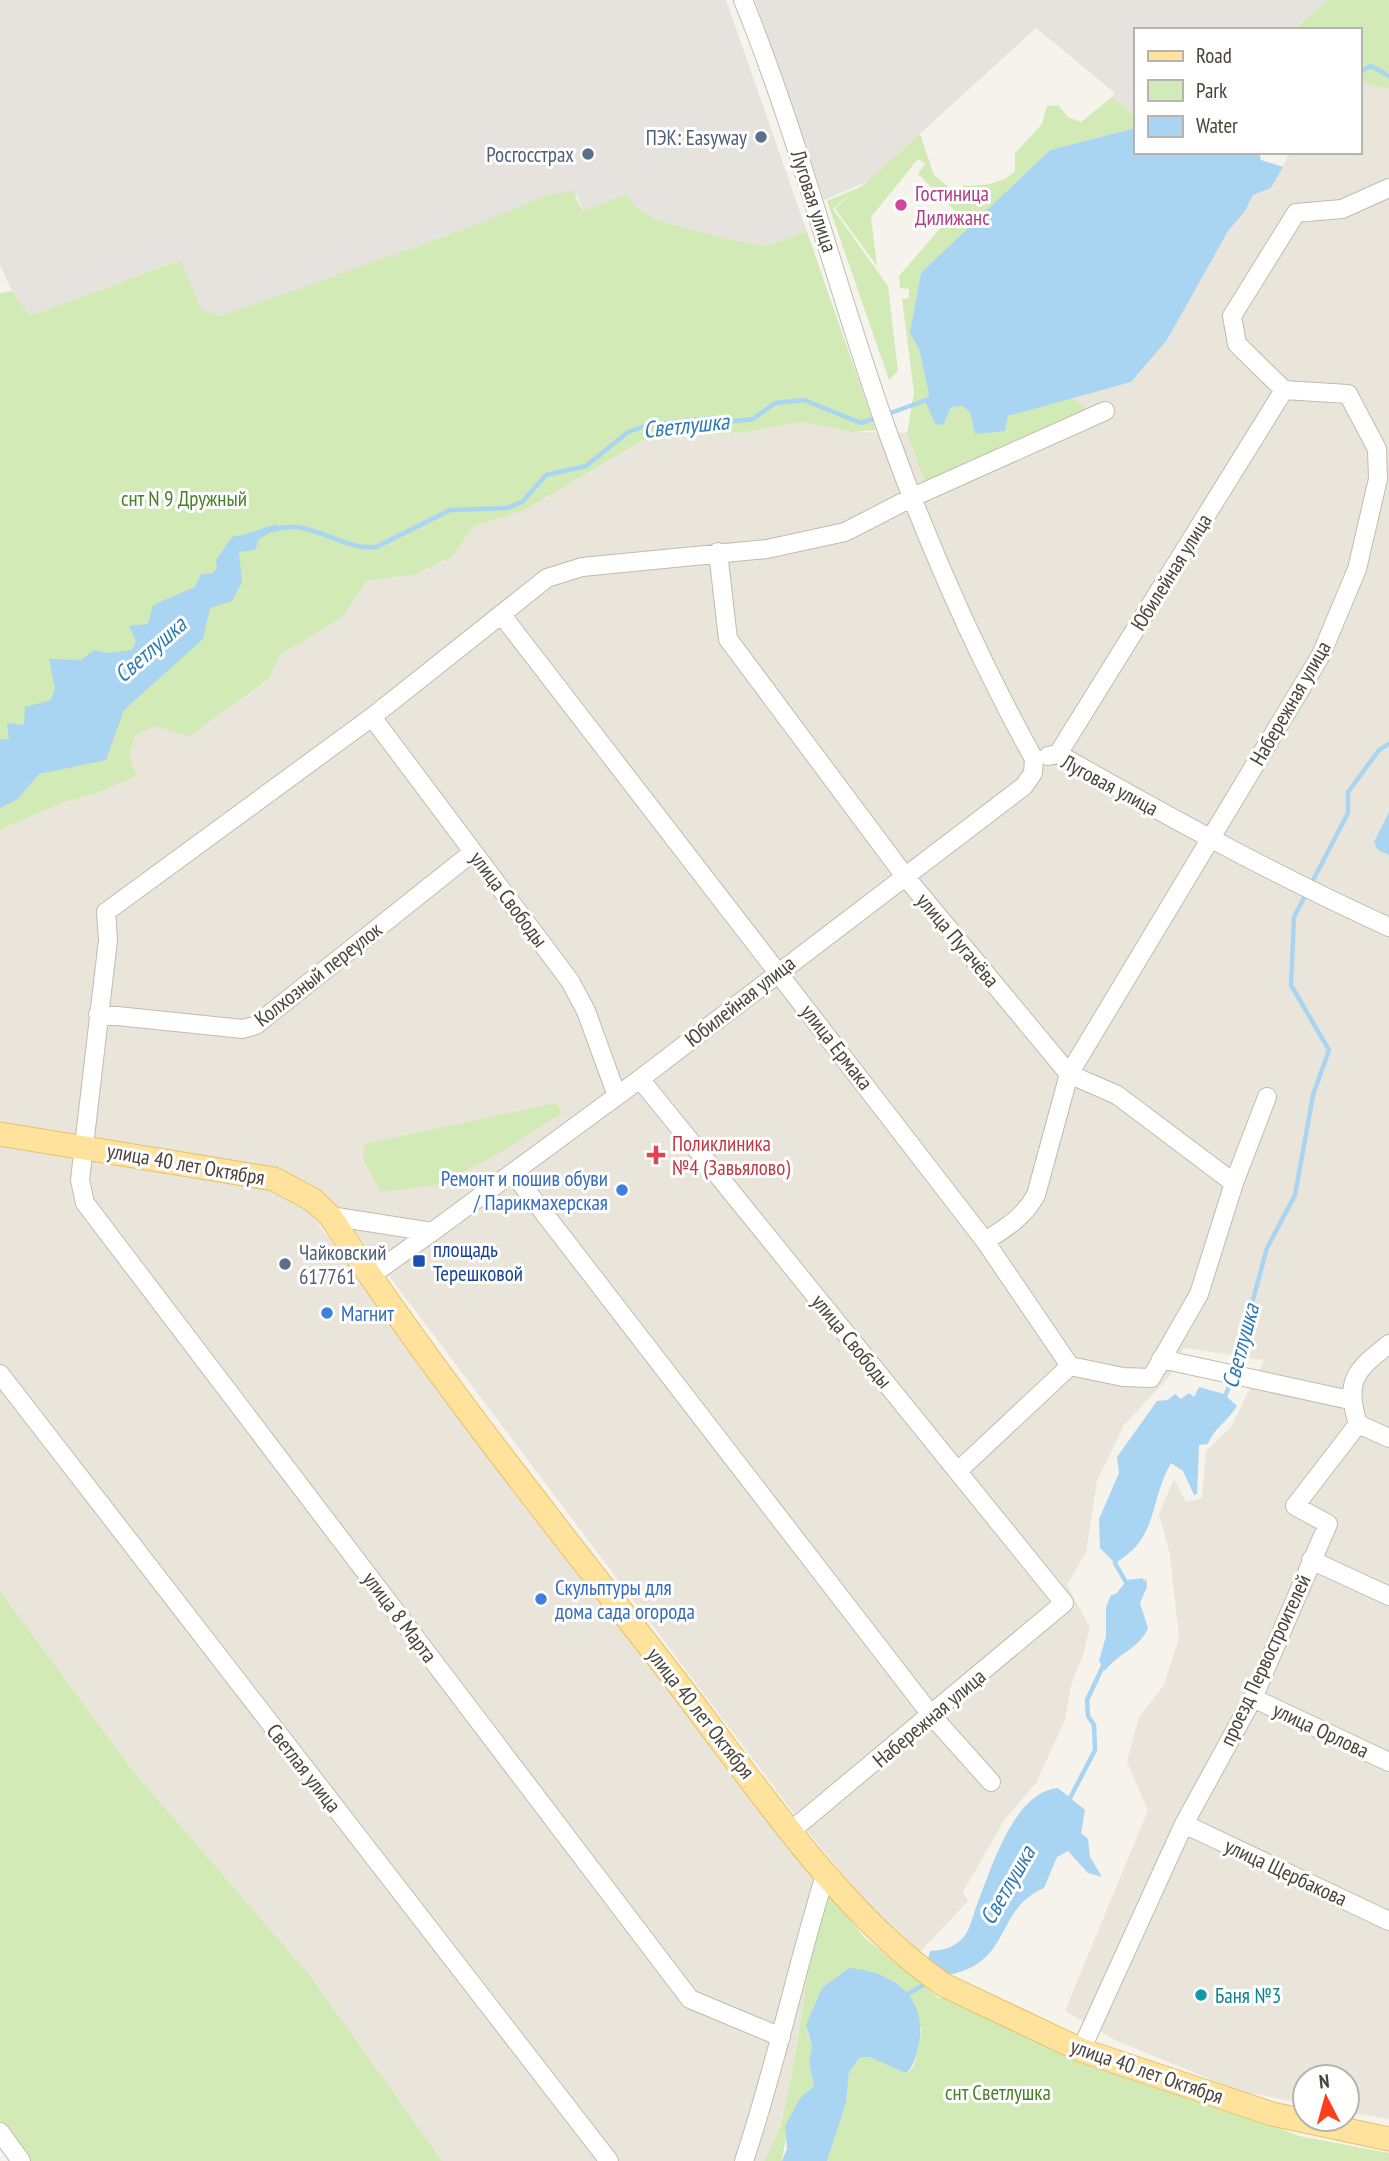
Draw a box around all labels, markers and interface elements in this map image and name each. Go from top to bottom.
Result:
legend [1134,28,1361,154]
text: Road [1196,42,1232,69]
text: Park [1196,77,1227,104]
text: Water [1196,112,1238,139]
place label: ПЭК: Easyway [646,124,747,151]
marker: ПЭК: Easyway [753,129,769,145]
place label: Росгосстрах [486,141,574,168]
marker: Росгосстрах [580,146,596,162]
street label: Луговая улица [784,146,843,256]
place label: Гостиница Дилижанс [915,180,990,231]
marker: Гостиница Дилижанс [893,197,909,213]
water label: Светлушка [642,406,732,444]
park label: снт N 9 Дружный [121,485,247,512]
street label: Юбилейная улица [1124,508,1218,636]
water label: Светлушка [108,609,193,688]
street label: Набережная улица [1243,636,1337,770]
street label: Луговая улица [1056,748,1163,822]
street label: улица Свободы [464,846,554,952]
street label: улица Пугачёва [911,887,1005,993]
street label: Колхозный переулок [249,916,387,1032]
street label: Юбилейная улица [679,949,801,1053]
street label: улица Ермака [795,999,879,1095]
place label: Поликлиника №4 (Завьялово) [672,1130,790,1181]
street label: улица 40 лет Октября [105,1137,267,1191]
marker: Поликлиника №4 (Завьялово) [646,1145,666,1165]
place label: Ремонт и пошив обуви / Парикмахерская [441,1165,608,1216]
marker: Ремонт и пошив обуви / Парикмахерская [614,1182,630,1198]
place label: площадь Терешковой [433,1236,523,1287]
place label: Чайковский 617761 [299,1239,386,1290]
marker: площадь Терешковой [411,1253,427,1269]
marker: Чайковский 617761 [277,1256,293,1272]
street label: улица Свободы [806,1288,898,1394]
water label: Светлушка [1215,1299,1266,1391]
place label: Магнит [341,1300,394,1327]
marker: Магнит [319,1305,335,1321]
street label: улица 8 Марта [357,1566,443,1668]
street label: проезд Первостроителей [1213,1570,1317,1750]
place label: Скульптуры для дома сада огорода [555,1574,695,1625]
marker: Скульптуры для дома сада огорода [533,1591,549,1607]
street label: улица 40 лет Октября [641,1642,761,1784]
street label: Набережная улица [867,1663,991,1773]
street label: улица Орлова [1269,1696,1373,1764]
street label: Светлая улица [261,1718,347,1818]
street label: улица Щербакова [1221,1832,1351,1912]
water label: Светлушка [973,1839,1042,1929]
place label: Баня №3 [1215,1982,1281,2009]
marker: Баня №3 [1193,1987,1209,2003]
street label: улица 40 лет Октября [1067,2032,1227,2110]
north arrow [1291,2063,1361,2133]
text: N [1318,2069,1331,2094]
park label: снт Светлушка [945,2079,1051,2106]

